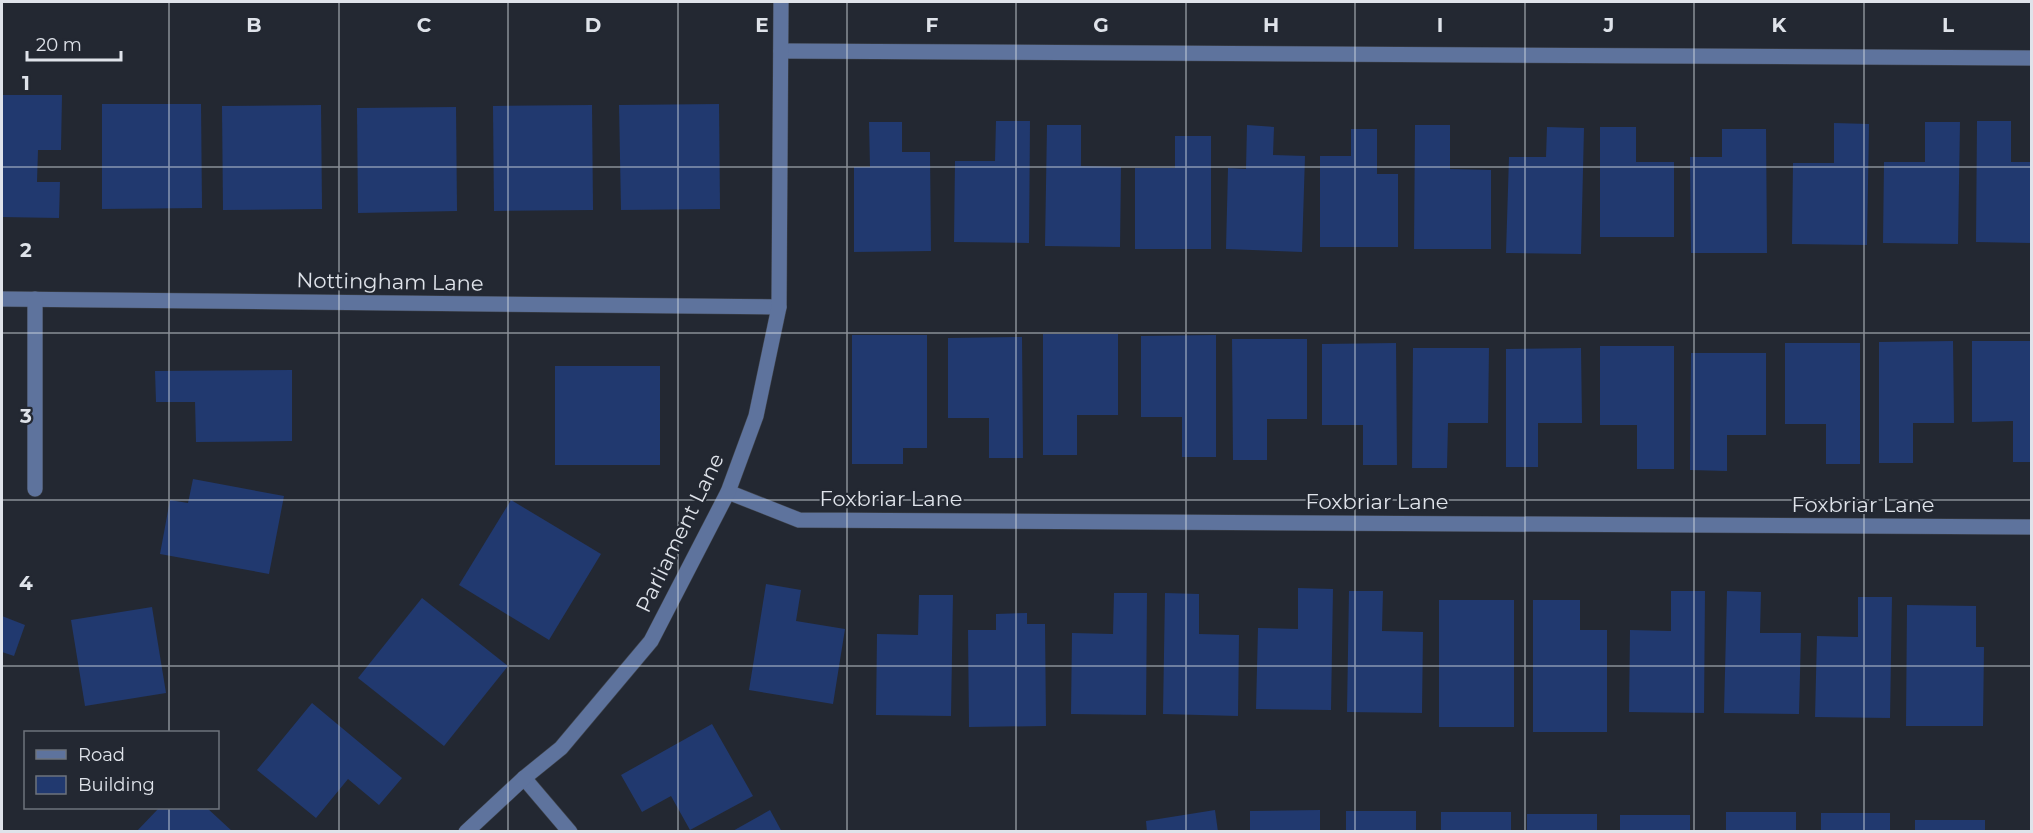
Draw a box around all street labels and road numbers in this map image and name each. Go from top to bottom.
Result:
street label: Nottingham Lane [296,267,484,296]
street label: Parliament Lane [630,449,729,616]
street label: Foxbriar Lane [819,486,963,511]
street label: Foxbriar Lane [1305,489,1449,514]
street label: Foxbriar Lane [1791,492,1935,517]

